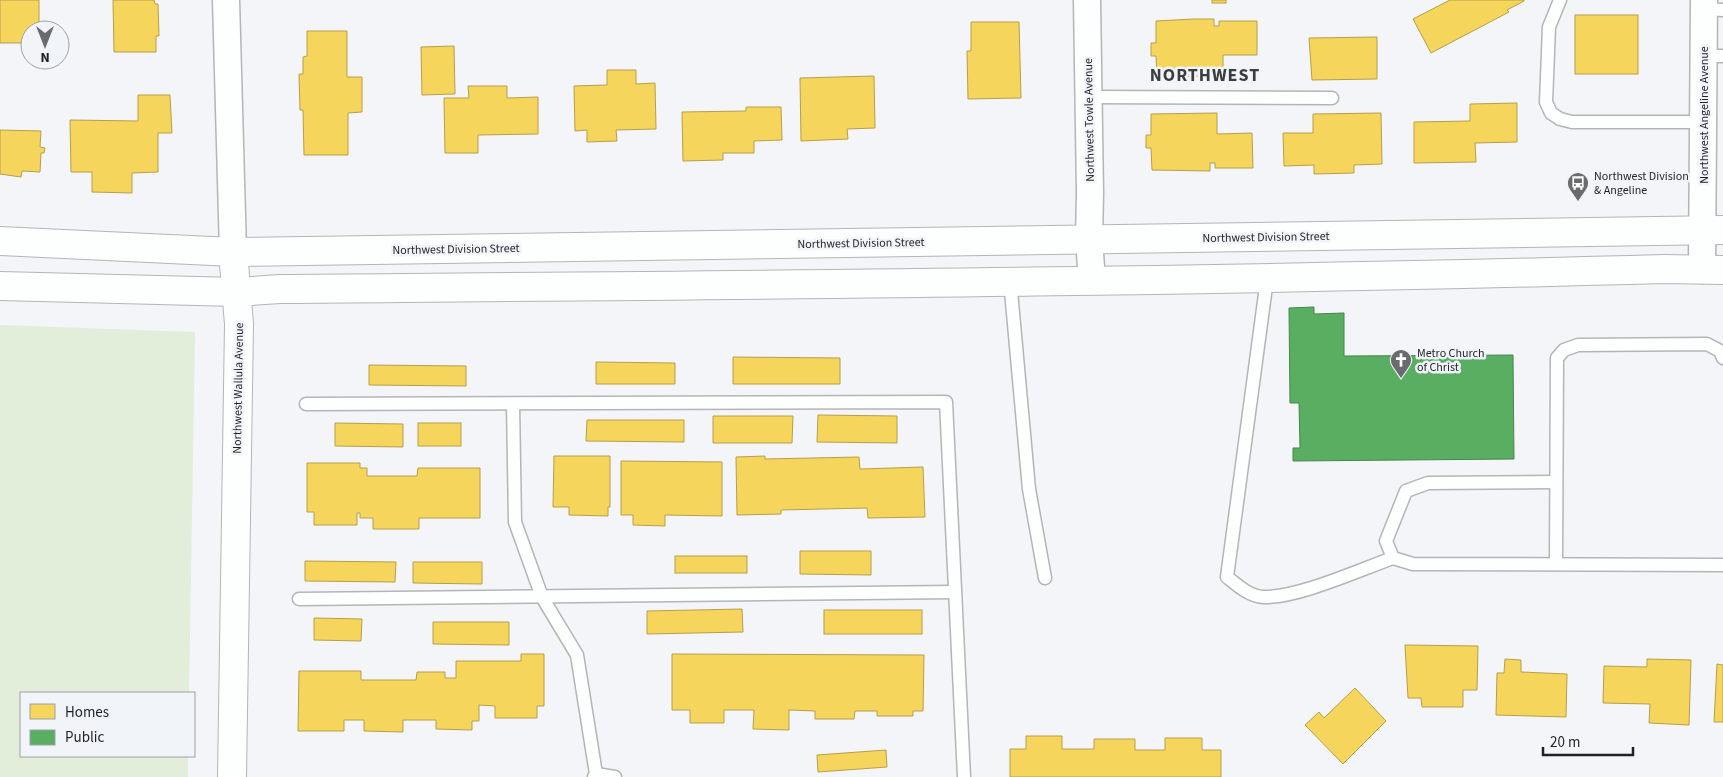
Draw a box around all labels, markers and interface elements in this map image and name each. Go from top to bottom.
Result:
north arrow [20,20,70,70]
street label: Northwest Angeline Avenue [1696,46,1713,184]
text: N [40,47,50,67]
street label: Northwest Towle Avenue [1080,58,1099,182]
district label: NORTHWEST [1150,63,1260,88]
place label: Northwest Division & Angeline [1594,168,1689,199]
bus stop icon: Northwest Division & Angeline [1566,171,1590,202]
street label: Northwest Division Street [1202,228,1330,247]
street label: Northwest Division Street [797,234,925,253]
street label: Northwest Division Street [392,240,520,259]
street label: Northwest Wallula Avenue [229,322,248,454]
place label: Metro Church of Christ [1417,345,1485,376]
church icon: Metro Church of Christ [1389,348,1413,379]
legend [20,692,195,757]
text: Homes [65,702,109,723]
scale bar [1543,724,1633,756]
text: Public [65,727,104,748]
text: 20 m [1550,732,1580,753]

